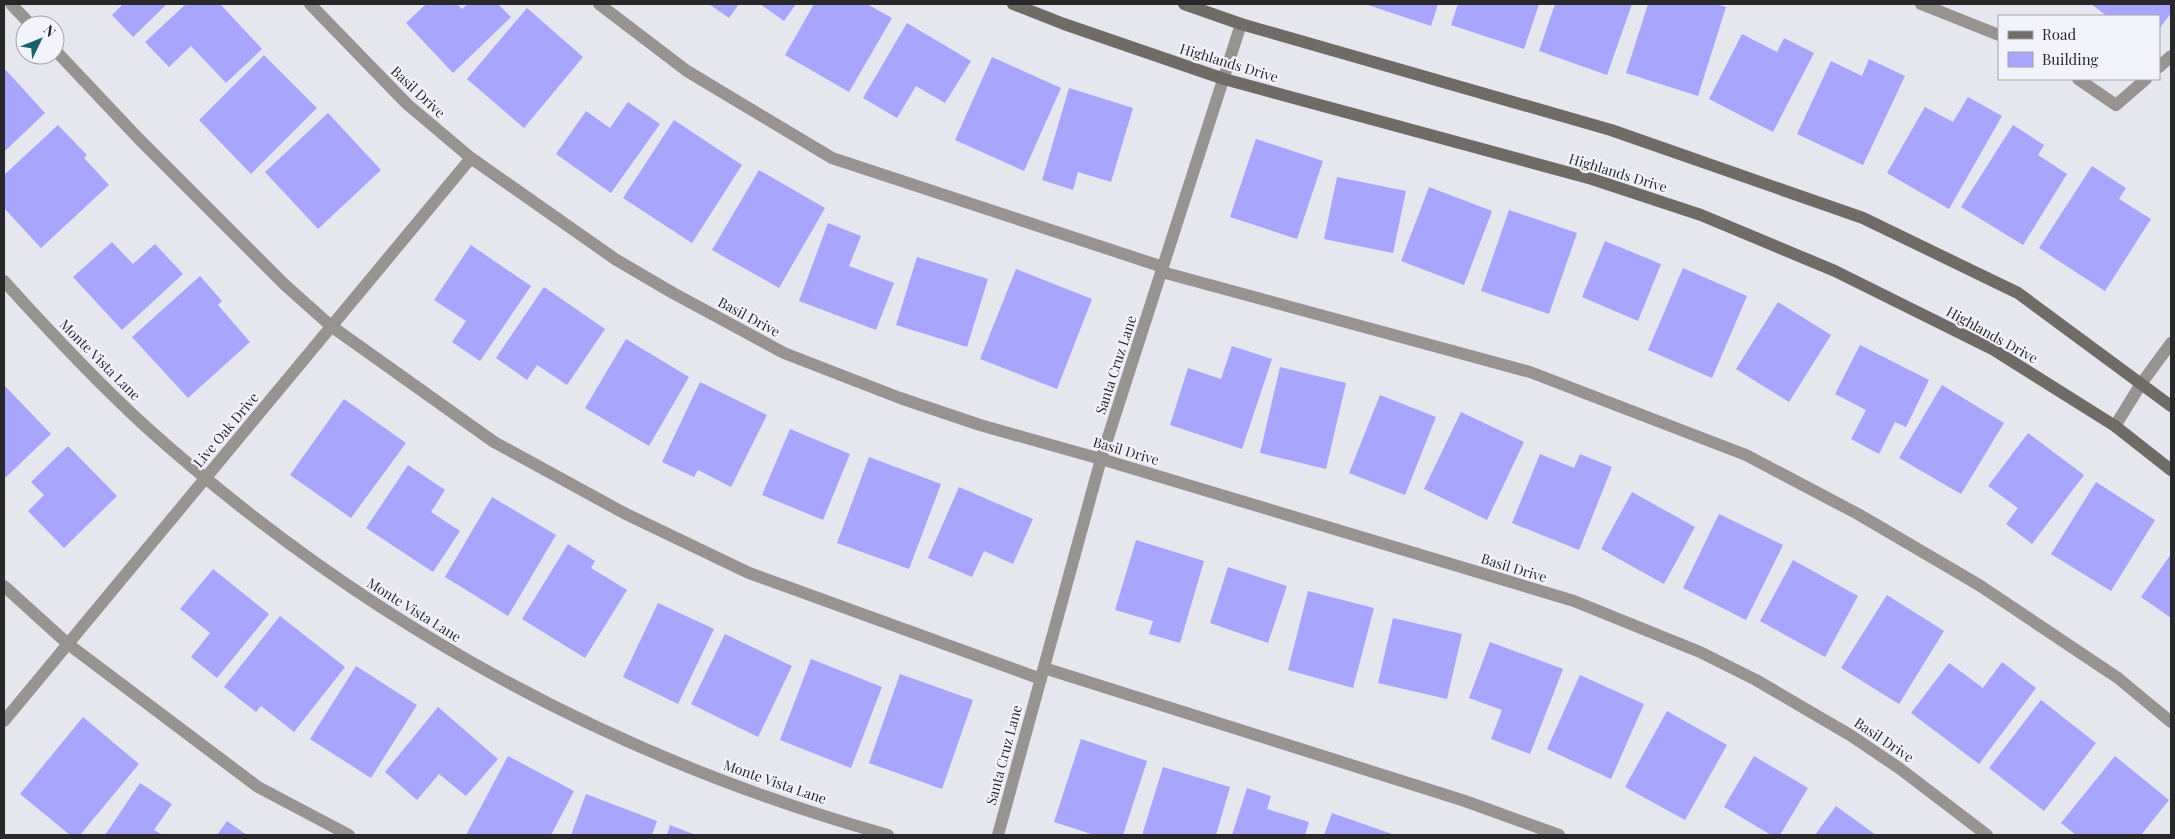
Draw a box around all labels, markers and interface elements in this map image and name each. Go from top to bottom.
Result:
north arrow [15,15,65,65]
legend [1998,15,2160,80]
text: N [39,21,60,41]
text: Road [2042,24,2076,44]
street label: Highlands Drive [1178,39,1281,86]
text: Building [2042,49,2099,69]
street label: Basil Drive [387,62,450,122]
street label: Highlands Drive [1567,149,1670,196]
street label: Basil Drive [715,292,784,341]
street label: Highlands Drive [1943,302,2041,368]
street label: Santa Cruz Lane [1091,313,1140,417]
street label: Monte Vista Lane [56,315,145,404]
street label: Live Oak Drive [189,388,263,471]
street label: Basil Drive [1091,432,1161,469]
street label: Basil Drive [1479,549,1549,587]
street label: Monte Vista Lane [364,573,465,646]
street label: Santa Cruz Lane [981,703,1026,807]
street label: Basil Drive [1851,713,1918,766]
street label: Monte Vista Lane [721,755,829,808]

